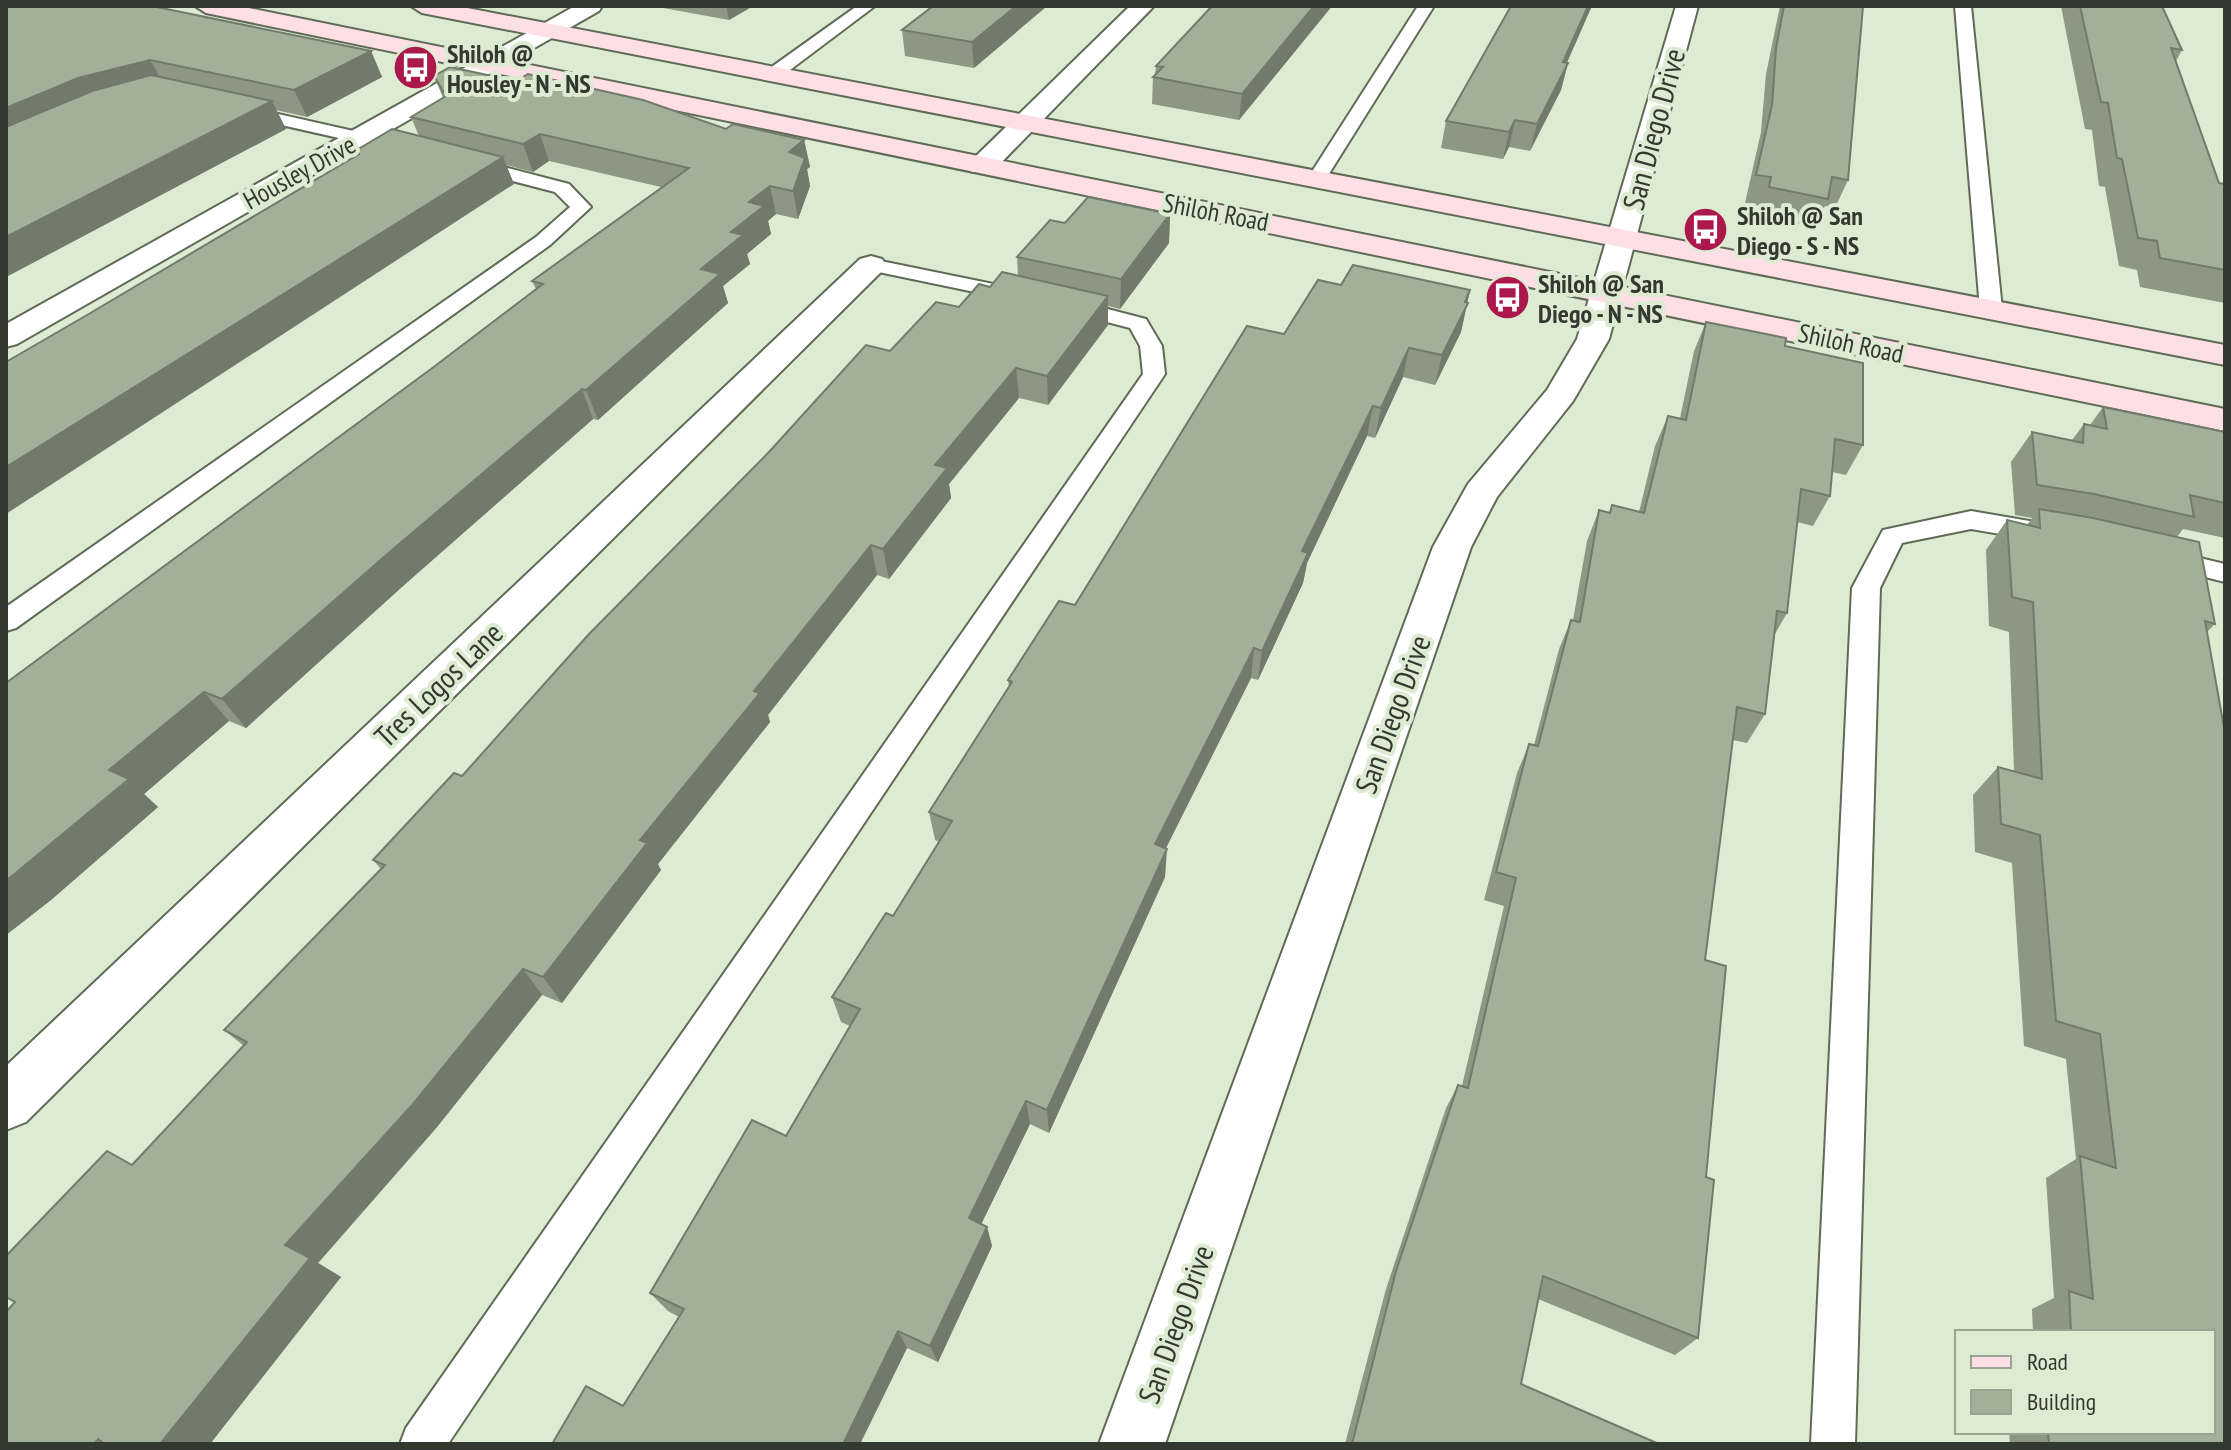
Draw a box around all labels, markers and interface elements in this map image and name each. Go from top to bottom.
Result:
place label: Shiloh @ Housley - N - NS [447,37,591,100]
bus stop icon: Shiloh @ Housley - N - NS [392,44,440,92]
street label: San Diego Drive [1613,44,1693,214]
street label: Housley Drive [237,128,361,216]
street label: Shiloh Road [1160,186,1272,238]
place label: Shiloh @ San Diego - S - NS [1737,199,1863,262]
bus stop icon: Shiloh @ San Diego - S - NS [1682,206,1730,254]
place label: Shiloh @ San Diego - N - NS [1538,267,1664,330]
bus stop icon: Shiloh @ San Diego - N - NS [1483,274,1531,322]
street label: Shiloh Road [1795,316,1907,370]
street label: Tres Logos Lane [365,613,511,755]
street label: San Diego Drive [1345,630,1439,798]
street label: San Diego Drive [1128,1240,1222,1408]
legend [1955,1330,2215,1434]
text: Road [2027,1346,2068,1377]
text: Building [2027,1386,2096,1417]

